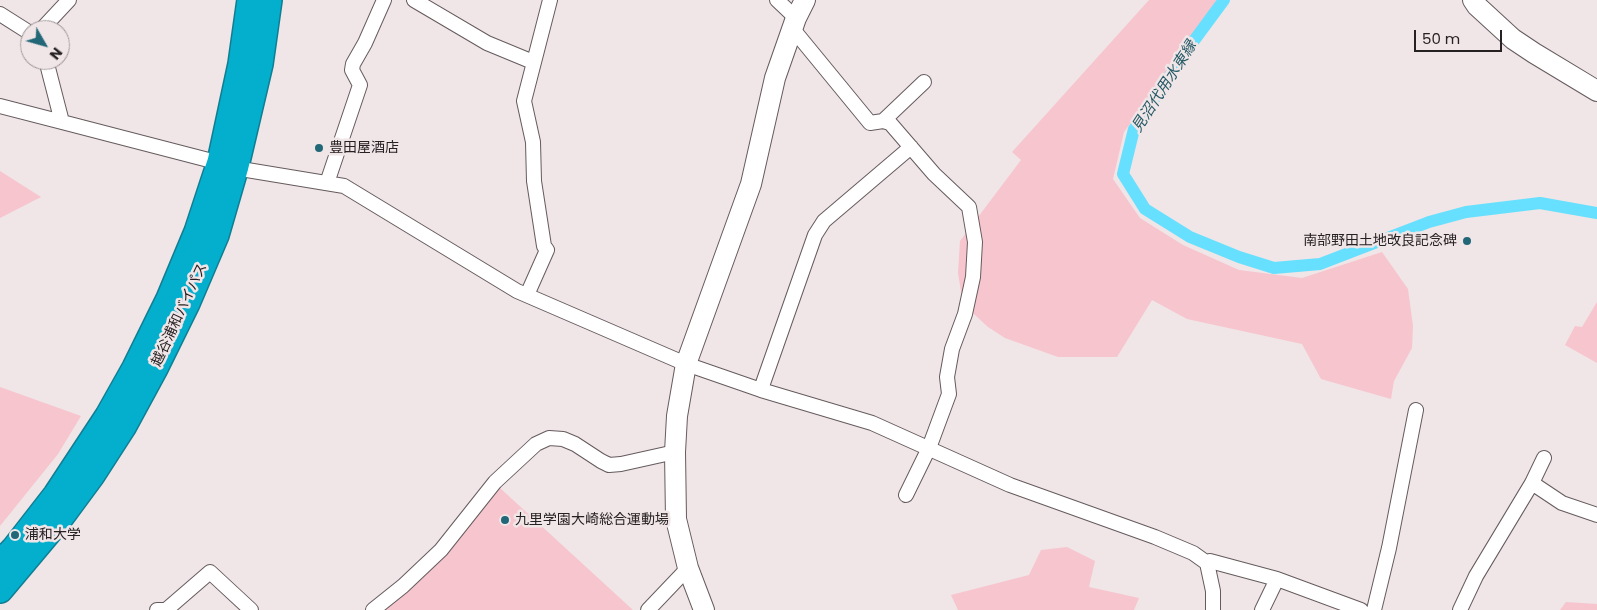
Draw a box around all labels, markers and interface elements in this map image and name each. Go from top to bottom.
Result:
north arrow [20,20,70,70]
scale bar [1417,20,1504,52]
text: 50 m [1422,28,1460,49]
water label: 見沼代用水東縁 [1129,38,1201,136]
text: N [45,43,67,64]
place label: 豊田屋酒店 [329,140,399,156]
marker: 豊田屋酒店 [313,142,325,154]
place label: 南部野田土地改良記念碑 [1303,233,1457,249]
marker: 南部野田土地改良記念碑 [1461,235,1473,247]
street label: 越谷浦和バイパス [149,261,211,369]
place label: 九里学園大崎総合運動場 [515,512,669,528]
marker: 九里学園大崎総合運動場 [499,514,511,526]
place label: 浦和大学 [25,527,81,543]
marker: 浦和大学 [9,529,21,541]

